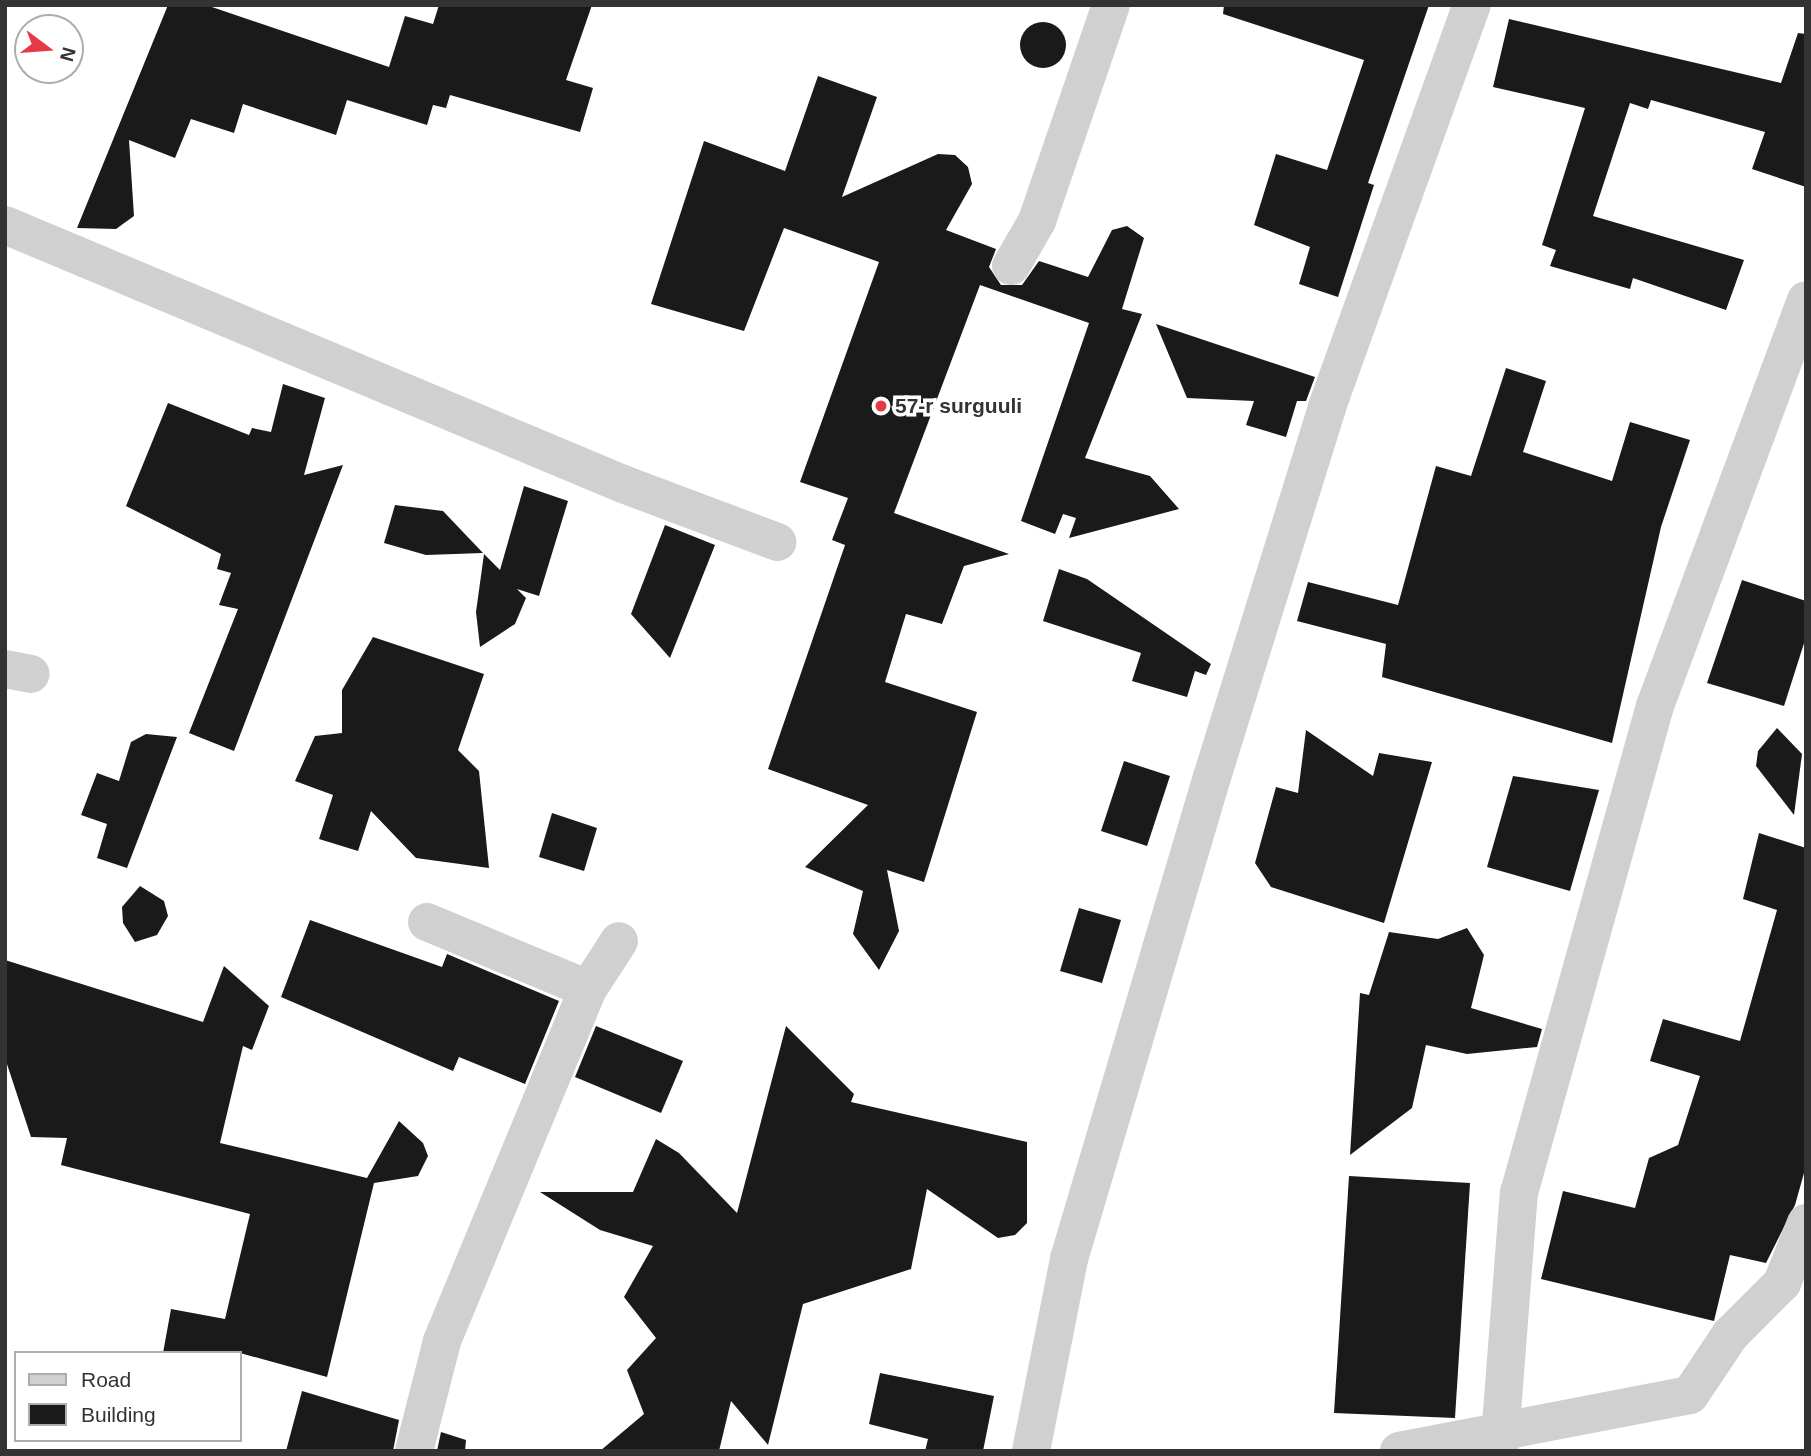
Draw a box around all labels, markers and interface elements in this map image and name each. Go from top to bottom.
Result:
north arrow [14,14,84,84]
text: N [56,45,80,64]
place label: 57-r surguuli [895,393,1022,419]
marker: 57-r surguuli [873,398,889,414]
legend [14,1351,242,1442]
text: Road [81,1368,131,1391]
text: Building [81,1403,156,1426]

